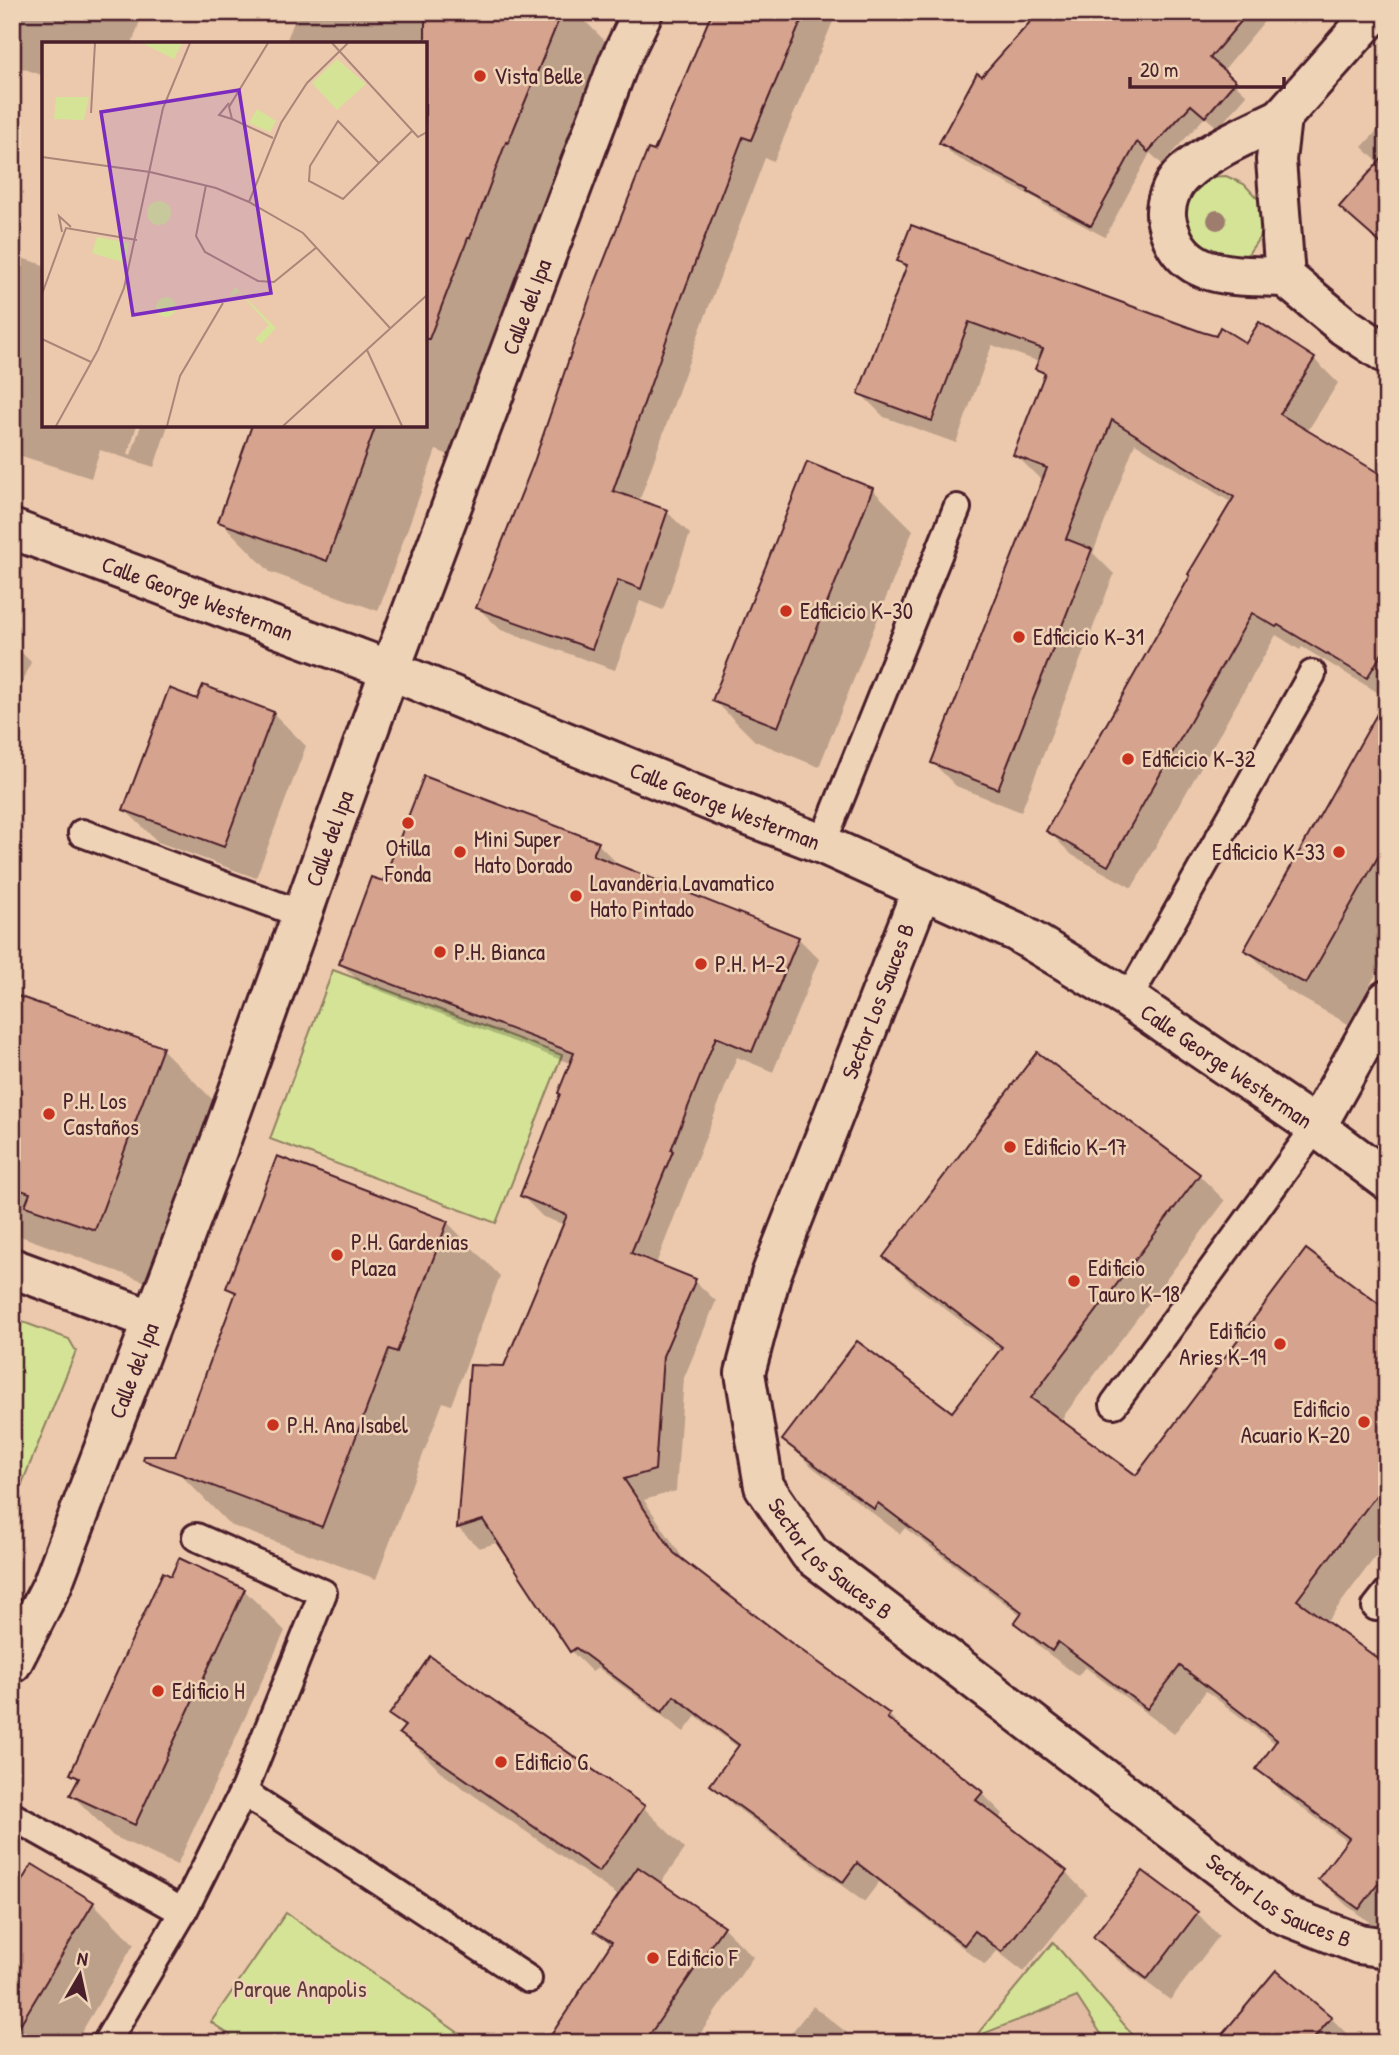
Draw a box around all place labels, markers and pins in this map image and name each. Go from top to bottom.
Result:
place label: Vista Belle [494,60,583,91]
marker: Vista Belle [472,68,488,84]
place label: Edficicio K-30 [800,595,913,626]
marker: Edficicio K-30 [778,603,794,619]
place label: Edficicio K-31 [1033,621,1144,652]
marker: Edficicio K-31 [1011,629,1027,645]
place label: Edficicio K-32 [1142,743,1256,774]
marker: Edficicio K-32 [1120,751,1136,767]
marker: Otilla Fonda [400,815,416,831]
place label: Mini Super Hato Dorado [474,823,573,880]
place label: Otilla Fonda [384,832,431,889]
place label: Edficicio K-33 [1212,836,1325,867]
marker: Mini Super Hato Dorado [452,844,468,860]
marker: Edficicio K-33 [1331,844,1347,860]
place label: Lavanderia Lavamatico Hato Pintado [590,867,774,924]
marker: Lavanderia Lavamatico Hato Pintado [568,888,584,904]
place label: P.H. Bianca [454,936,545,967]
marker: P.H. Bianca [432,944,448,960]
place label: P.H. M-2 [715,948,786,979]
marker: P.H. M-2 [693,956,709,972]
place label: P.H. Los Castaños [63,1085,139,1142]
marker: P.H. Los Castaños [41,1106,57,1122]
place label: Edificio K-17 [1024,1131,1127,1162]
marker: Edificio K-17 [1002,1139,1018,1155]
place label: P.H. Gardenias Plaza [351,1226,469,1283]
marker: P.H. Gardenias Plaza [329,1247,345,1263]
place label: Edificio Tauro K-18 [1088,1252,1180,1309]
marker: Edificio Tauro K-18 [1066,1273,1082,1289]
place label: Edificio Aries K-19 [1179,1315,1266,1372]
marker: Edificio Aries K-19 [1272,1336,1288,1352]
place label: Edificio Acuario K-20 [1241,1393,1350,1450]
place label: P.H. Ana Isabel [287,1409,409,1440]
marker: Edificio Acuario K-20 [1356,1414,1372,1430]
marker: P.H. Ana Isabel [265,1417,281,1433]
place label: Edificio H [172,1675,245,1706]
marker: Edificio H [150,1683,166,1699]
place label: Edificio G [515,1746,588,1777]
marker: Edificio G [493,1754,509,1770]
place label: Edificio F [667,1942,739,1973]
marker: Edificio F [645,1950,661,1966]

